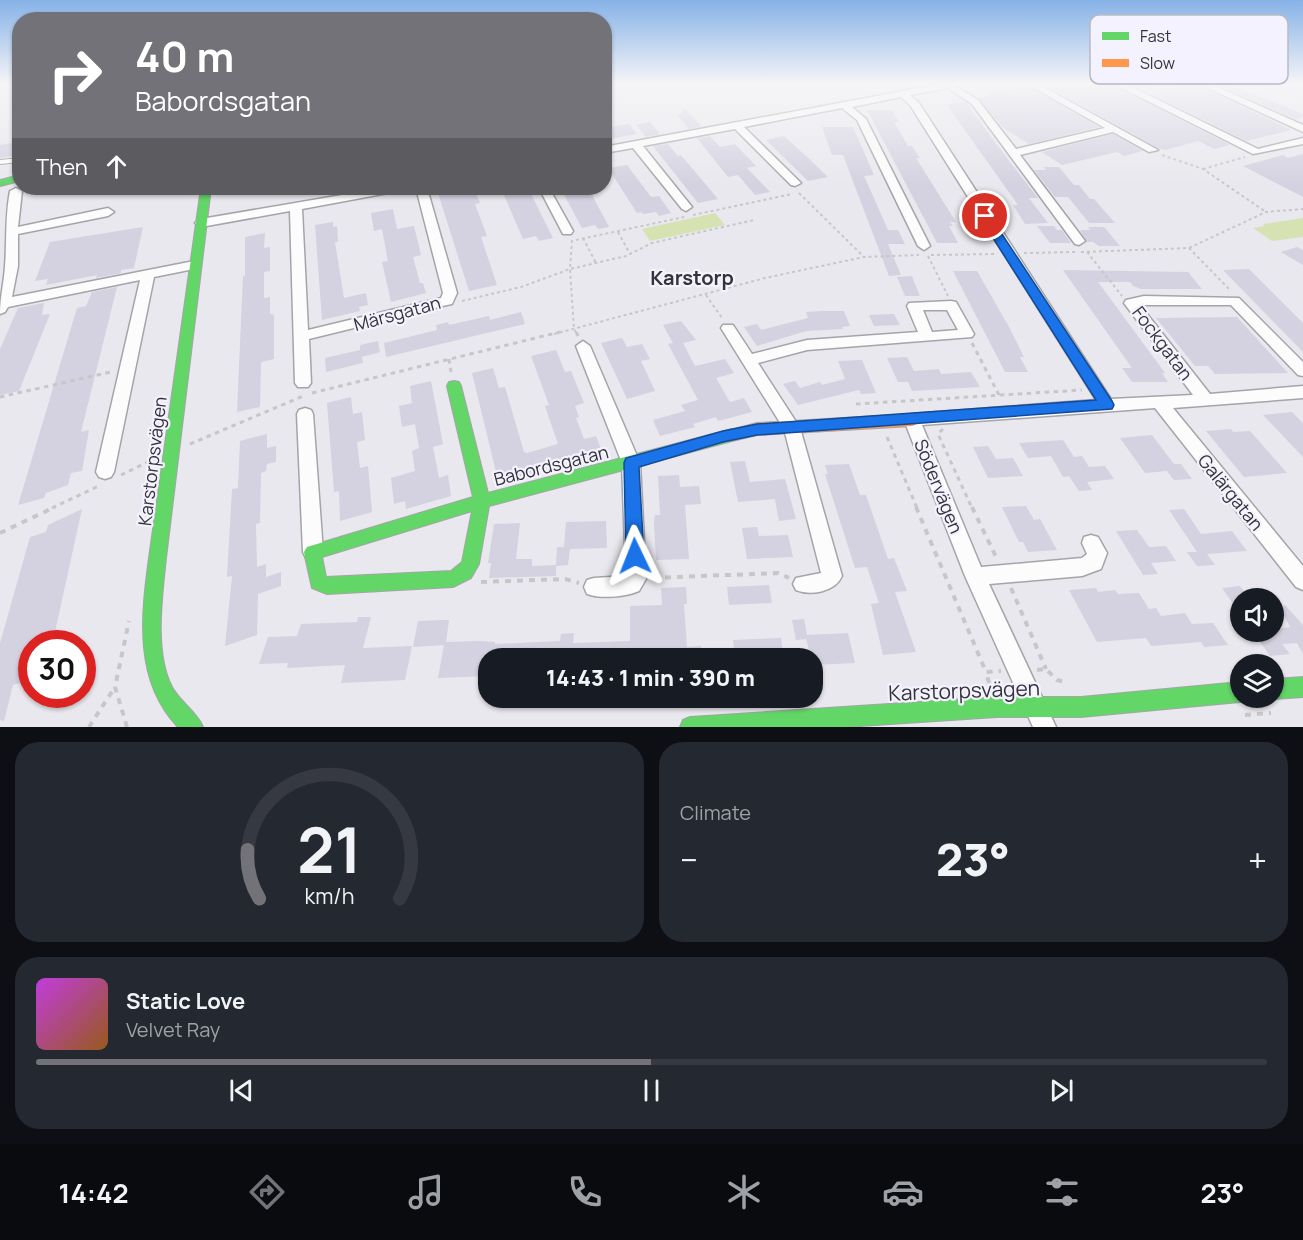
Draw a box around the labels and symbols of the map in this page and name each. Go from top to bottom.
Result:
legend [1090,15,1288,84]
text: Fast [1140,25,1171,47]
text: Slow [1140,52,1175,74]
pin [959,190,1010,241]
district label: Karstorp [650,264,734,291]
street label: Märsgatan [351,290,443,336]
street label: Fockgatan [1127,301,1199,385]
street label: Karstorpsvägen [132,395,172,527]
street label: Södervägen [909,435,969,537]
street label: Babordsgatan [491,439,611,491]
street label: Galärgatan [1193,449,1269,535]
position arrow [603,524,667,588]
speed limit sign: 30 [18,630,96,708]
street label: Karstorpsvägen [888,673,1040,707]

